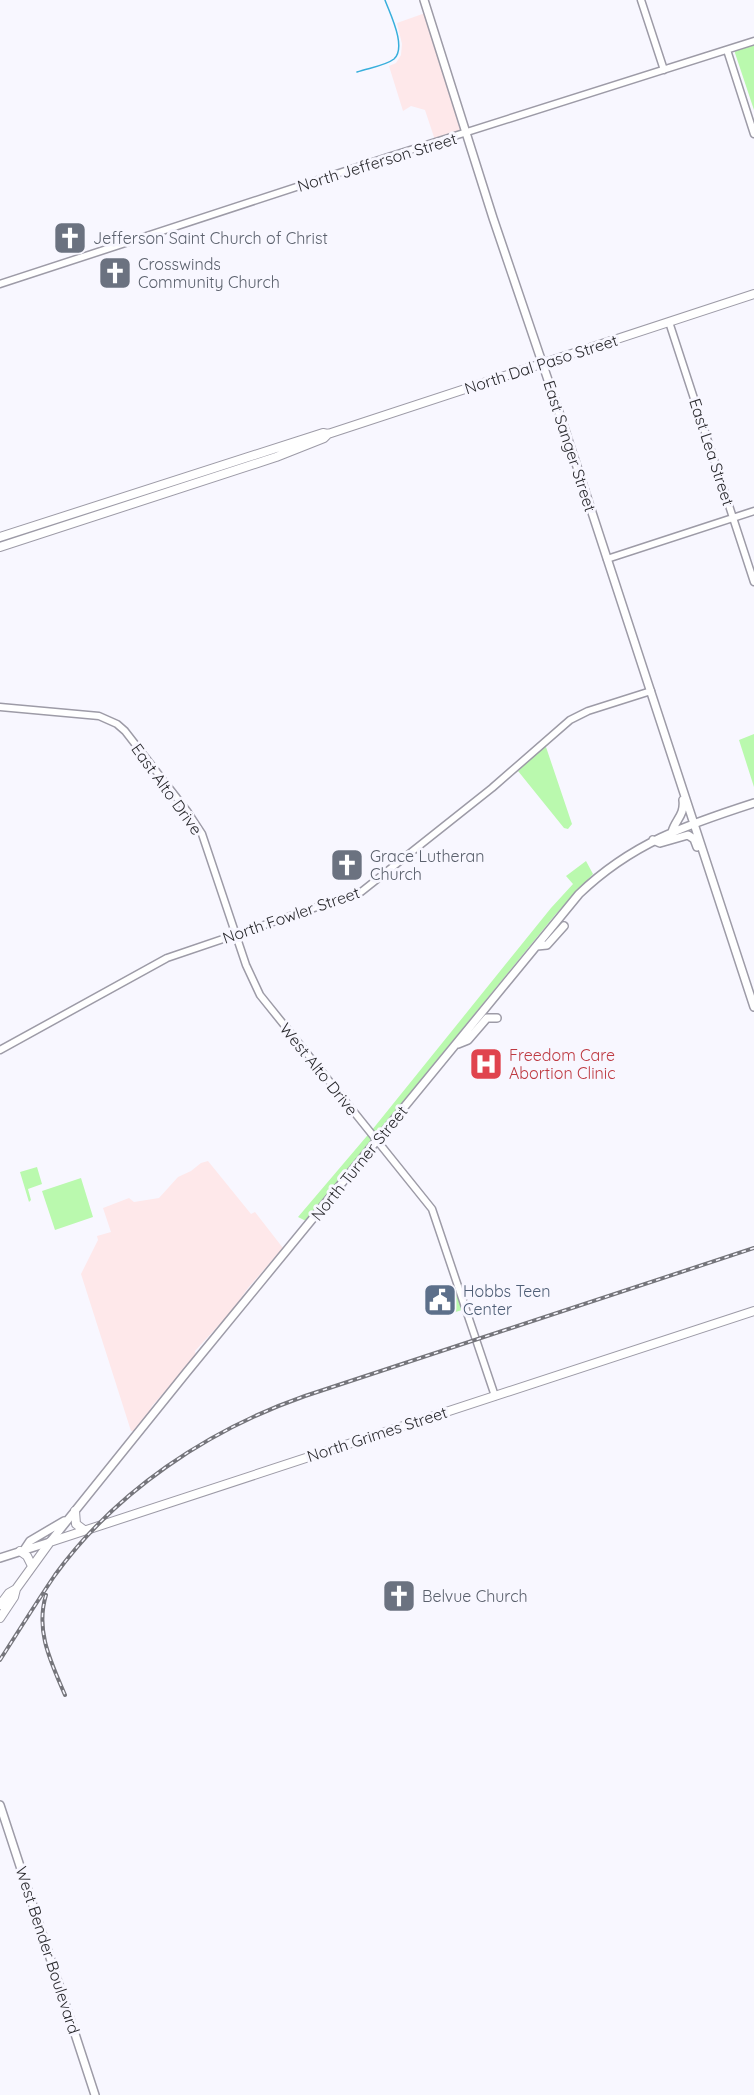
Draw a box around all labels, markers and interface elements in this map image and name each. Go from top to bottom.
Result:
street label: North Jefferson Street [295,128,459,196]
church icon: Jefferson Saint Church of Christ [52,220,88,256]
place label: Jefferson Saint Church of Christ [93,228,328,248]
place label: Crosswinds Community Church [138,254,280,292]
church icon: Crosswinds Community Church [97,255,133,291]
street label: North Dal Paso Street [462,330,620,398]
street label: East Sanger Street [539,378,601,514]
street label: East Lea Street [685,396,739,508]
street label: East Alto Drive [127,739,207,839]
place label: Grace Lutheran Church [370,846,485,884]
church icon: Grace Lutheran Church [329,847,365,883]
street label: North Fowler Street [220,882,362,948]
street label: West Alto Drive [276,1019,362,1119]
place label: Freedom Care Abortion Clinic [509,1045,616,1083]
hospital icon: Freedom Care Abortion Clinic [468,1046,504,1082]
street label: North Turner Street [307,1102,411,1224]
place label: Hobbs Teen Center [463,1281,551,1319]
public building icon: Hobbs Teen Center [422,1282,458,1318]
street label: North Grimes Street [304,1402,450,1466]
church icon: Belvue Church [381,1578,417,1614]
place label: Belvue Church [422,1586,528,1606]
street label: West Bender Boulevard [11,1864,85,2036]

